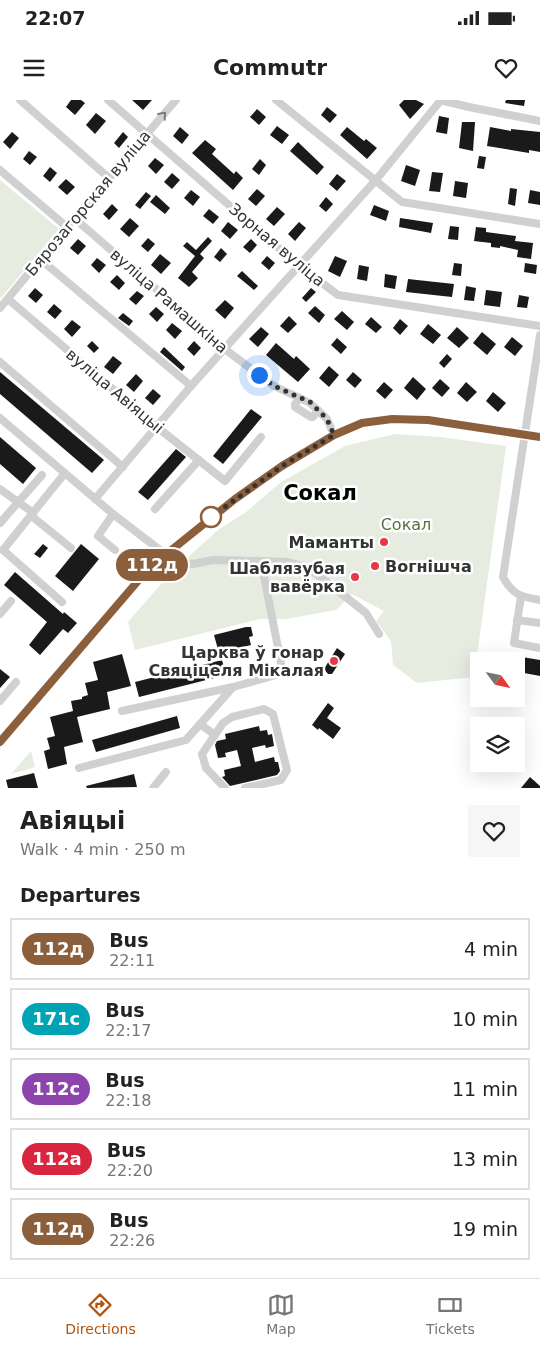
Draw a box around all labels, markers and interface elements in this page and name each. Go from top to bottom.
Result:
text: 22:07 [25,7,85,29]
icon: menu [20,54,48,82]
icon: heart [492,54,520,82]
text: Commutr [213,55,327,80]
one-way arrow [158,112,166,121]
street label: Бярозагорская вуліца [21,126,155,280]
street label: Зорная вуліца [225,199,329,291]
street label: вуліца Рамашкіна [106,245,232,357]
street label: вуліца Авіяцыі [62,345,168,437]
your location [247,363,272,388]
district label: Сокал [283,481,357,505]
unlabelled marker [200,506,222,528]
park label: Сокал [381,515,431,534]
place label: Маманты [289,533,374,552]
marker: Маманты [378,536,390,548]
line badge: 112д [117,549,187,581]
text: 112д [126,554,178,575]
place label: Вогнішча [385,557,472,576]
place label: Шаблязубая вавёрка [229,559,345,596]
marker: Вогнішча [369,560,381,572]
marker: Шаблязубая вавёрка [349,571,361,583]
place label: Царква ў гонар Свяціцеля Мікалая [148,643,324,680]
north arrow [470,652,525,708]
map controls [470,652,525,772]
marker: Царква ў гонар Свяціцеля Мікалая [328,655,340,667]
button: layers [470,717,525,772]
button: heart [468,805,520,857]
text: Авіяцыі [20,807,125,835]
text: Walk · 4 min · 250 m [20,840,185,859]
text: Departures [20,884,141,906]
text: Bus [109,929,148,951]
text: 112д [32,938,84,959]
text: 4 min [464,938,518,960]
text: 22:11 [109,951,155,970]
text: Bus [105,999,145,1021]
text: 171с [32,1008,80,1029]
text: 10 min [452,1008,518,1030]
text: 22:17 [105,1021,151,1040]
text: Bus [105,1069,145,1091]
text: 112с [32,1078,80,1099]
text: 11 min [452,1078,518,1100]
text: 22:18 [105,1091,151,1110]
text: Bus [107,1139,146,1161]
text: 112а [32,1148,82,1169]
text: 13 min [452,1148,518,1170]
text: 22:20 [107,1161,153,1180]
text: Bus [109,1209,148,1231]
text: 112д [32,1218,84,1239]
text: 19 min [452,1218,518,1240]
text: 22:26 [109,1231,155,1250]
tab: Directions [65,1291,136,1337]
tab: Map [266,1291,296,1337]
tab: Tickets [426,1291,475,1337]

